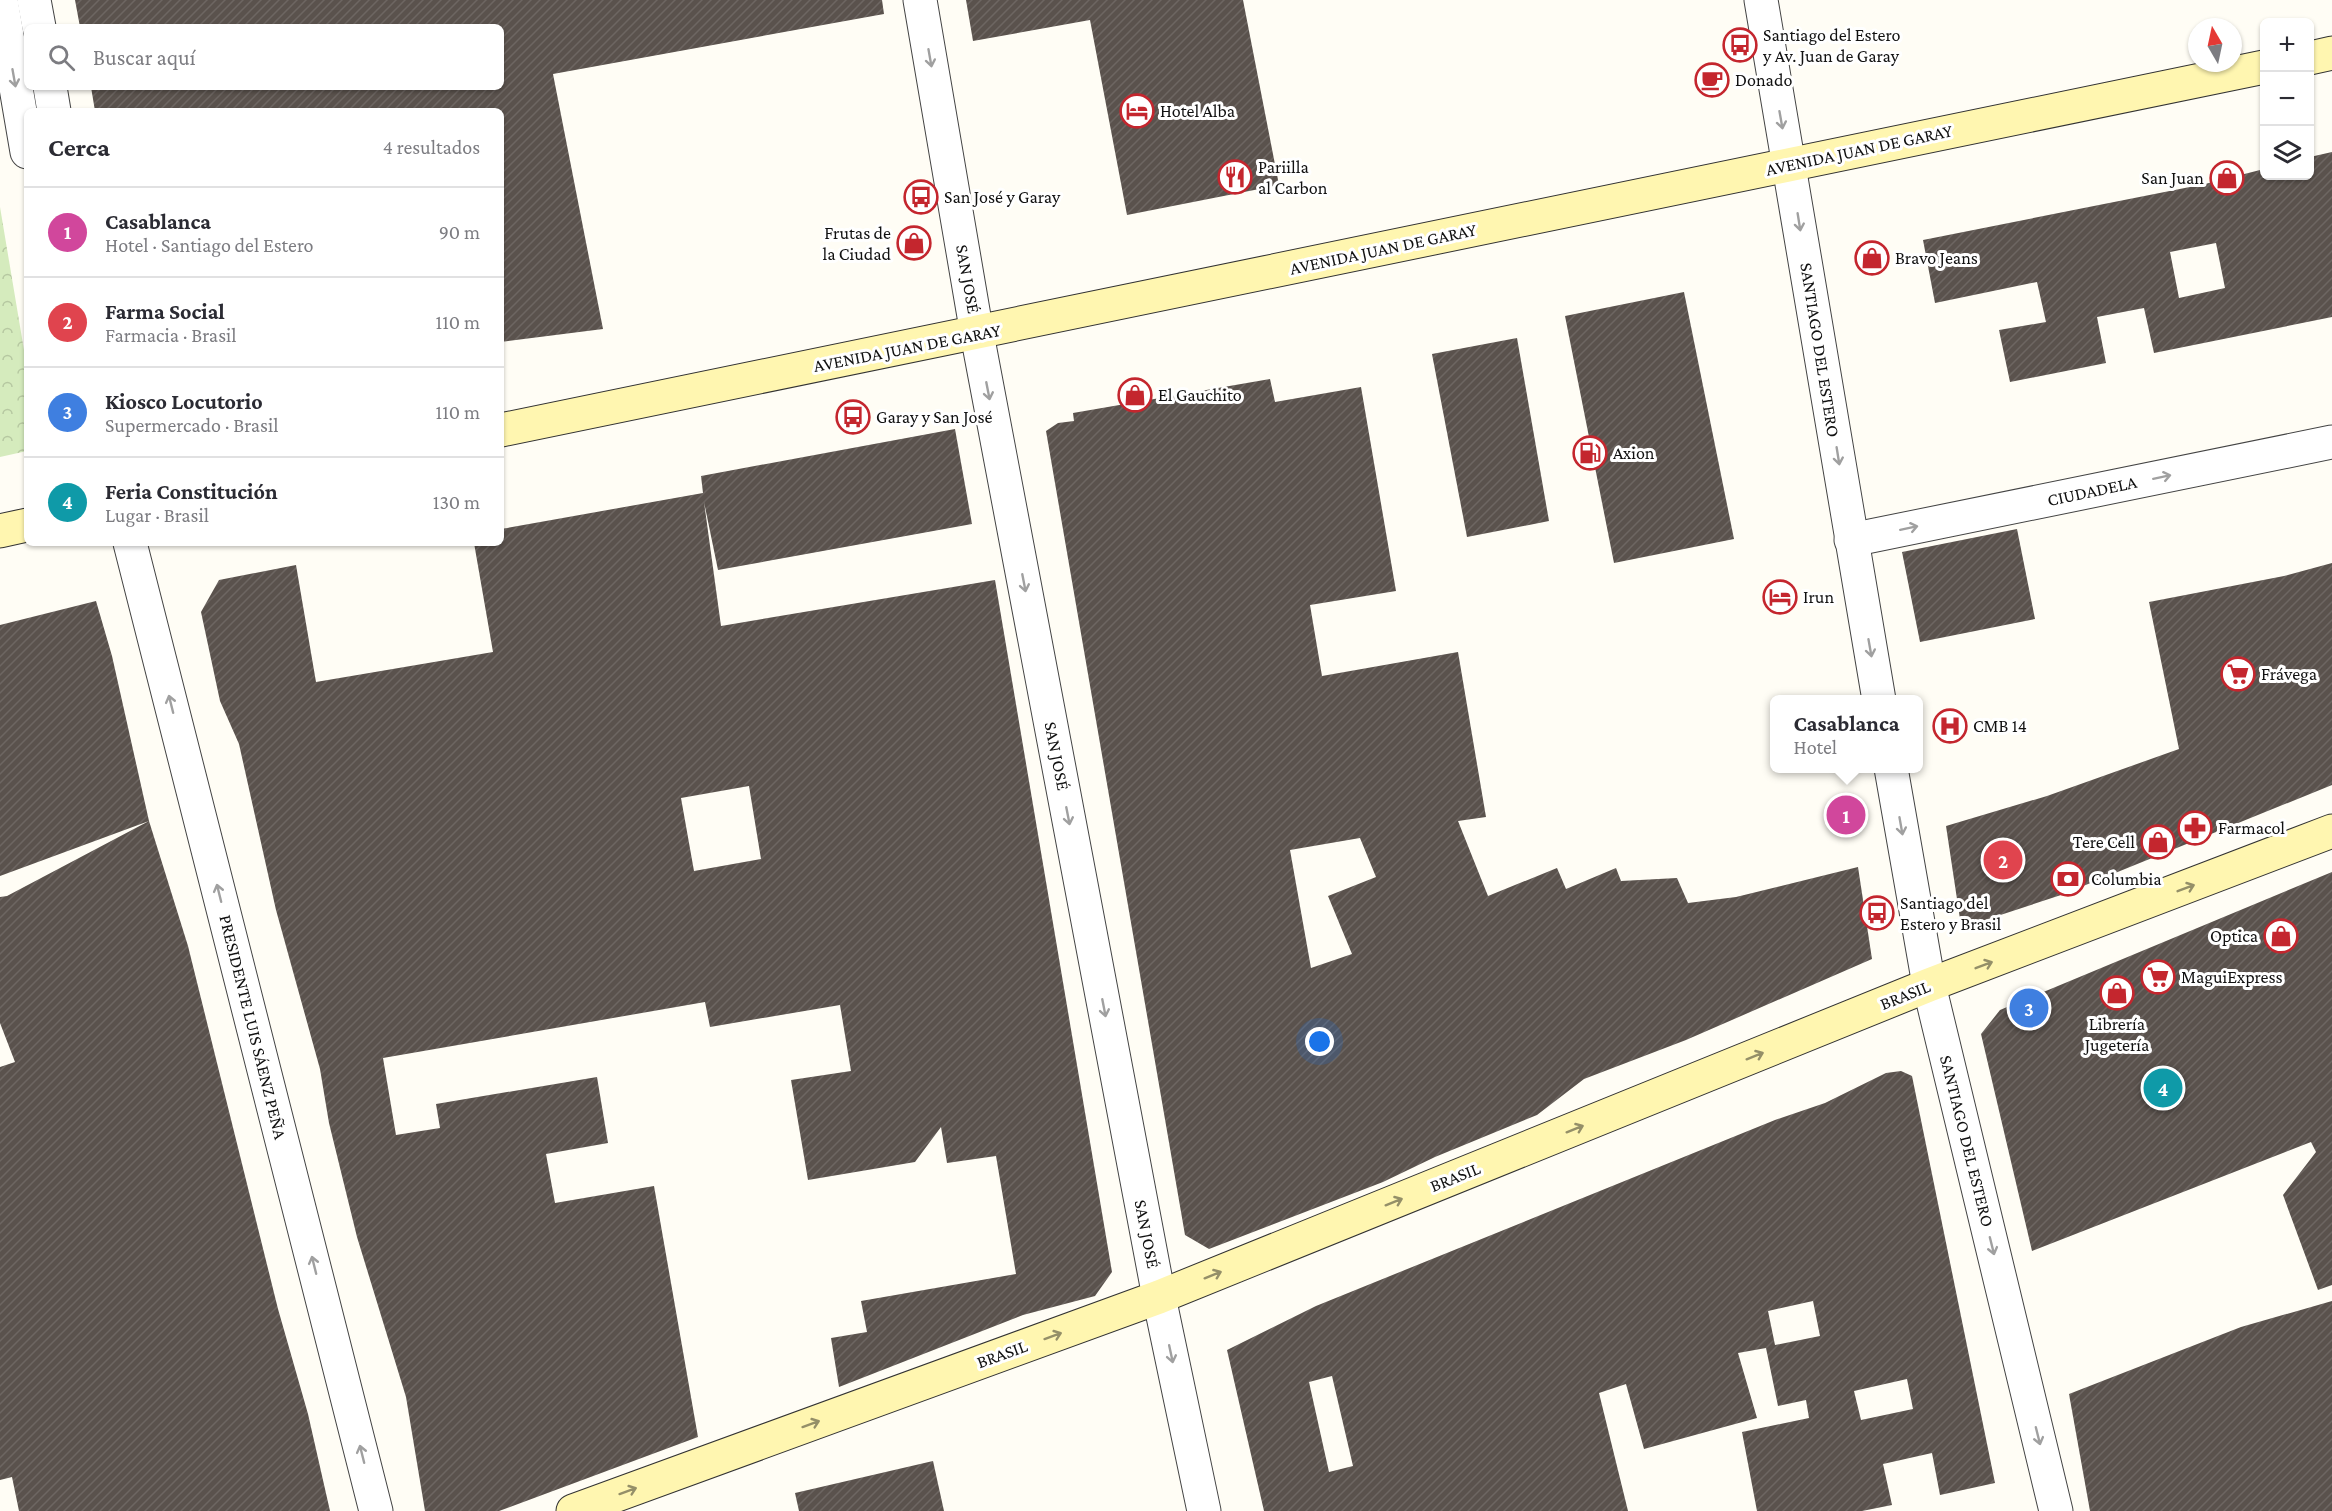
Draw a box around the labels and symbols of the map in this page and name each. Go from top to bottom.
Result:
north arrow [2188,18,2242,72]
place label: Santiago del Estero y Av. Juan de Garay [1762,25,1900,66]
bus stop icon: Santiago del Estero y Av. Juan de Garay [1722,27,1758,63]
one-way arrow [925,47,936,67]
cafe icon: Donado [1694,62,1730,98]
one-way arrow [9,68,20,88]
place label: Donado [1735,70,1792,90]
hotel icon: Hotel Alba [1119,93,1155,129]
place label: Hotel Alba [1160,101,1235,121]
one-way arrow [1776,109,1787,129]
street label: AVENIDA JUAN DE GARAY [1764,120,1955,180]
place label: Pariilla al Carbon [1258,157,1328,198]
restaurant icon: Pariilla al Carbon [1217,159,1253,195]
shop icon: San Juan [2209,160,2245,196]
place label: San Juan [2141,168,2204,188]
bus stop icon: San José y Garay [903,179,939,215]
place label: San José y Garay [944,187,1061,207]
one-way arrow [1794,212,1805,232]
street label: AVENIDA JUAN DE GARAY [1288,219,1479,279]
place label: Frutas de la Ciudad [822,223,892,264]
shop icon: Frutas de la Ciudad [896,225,932,261]
shop icon: Bravo Jeans [1854,240,1890,276]
street label: SAN JOSÉ [952,243,984,315]
place label: Bravo Jeans [1895,248,1978,268]
street label: SANTIAGO DEL ESTERO [1796,261,1844,439]
street label: AVENIDA JUAN DE GARAY [812,320,1003,376]
shop icon: El Gauchito [1117,377,1153,413]
one-way arrow [983,381,994,401]
place label: El Gauchito [1158,385,1242,405]
bus stop icon: Garay y San José [835,399,871,435]
place label: Garay y San José [876,407,992,427]
fuel station icon: Axion [1572,435,1608,471]
place label: Axion [1613,443,1655,463]
one-way arrow [1832,446,1843,465]
one-way arrow [2152,470,2171,482]
street label: CIUDADELA [2045,472,2139,510]
one-way arrow [1899,522,1918,533]
one-way arrow [1019,573,1030,592]
hotel icon: Irun [1762,579,1798,615]
place label: Irun [1803,587,1834,607]
one-way arrow [1865,638,1876,658]
supermarket icon: Frávega [2220,656,2256,692]
place label: Frávega [2261,664,2317,684]
one-way arrow [164,695,176,714]
hospital icon: CMB 14 [1932,708,1968,744]
place label: CMB 14 [1973,716,2027,736]
street label: SAN JOSÉ [1041,720,1073,792]
pin: 1 [1826,792,1866,838]
one-way arrow [1063,806,1074,825]
pharmacy icon: Farmacol [2177,810,2213,846]
one-way arrow [1896,816,1907,835]
place label: Farmacol [2218,818,2285,838]
shop icon: Tere Cell [2140,824,2176,860]
place label: Tere Cell [2073,832,2135,852]
pin: 2 [1984,838,2022,882]
bank icon: Columbia [2050,861,2086,897]
place label: Columbia [2091,869,2162,889]
one-way arrow [2176,881,2195,892]
one-way arrow [212,884,224,903]
place label: Santiago del Estero y Brasil [1900,893,2002,934]
bus stop icon: Santiago del Estero y Brasil [1859,895,1895,931]
street label: PRESIDENTE LUIS SÁENZ PEÑA [215,913,291,1142]
shop icon: Optica [2263,918,2299,954]
place label: Optica [2210,926,2258,946]
one-way arrow [1974,958,1993,969]
supermarket icon: MaguiExpress [2140,959,2176,995]
place label: MaguiExpress [2181,967,2283,987]
shop icon: Librería Jugetería [2099,975,2135,1011]
street label: BRASIL [1877,976,1933,1014]
pin: 3 [2010,986,2048,1030]
one-way arrow [1099,997,1110,1017]
place label: Librería Jugetería [2083,1014,2149,1055]
your location [1305,1027,1334,1056]
one-way arrow [1746,1050,1764,1061]
street label: SANTIAGO DEL ESTERO [1936,1053,1998,1229]
pin: 4 [2144,1066,2182,1110]
one-way arrow [1565,1123,1583,1134]
street label: BRASIL [1427,1158,1483,1196]
one-way arrow [1384,1196,1403,1207]
street label: SAN JOSÉ [1131,1198,1163,1270]
one-way arrow [1987,1236,1998,1256]
one-way arrow [307,1256,319,1275]
one-way arrow [1203,1269,1222,1280]
one-way arrow [1043,1329,1062,1340]
street label: BRASIL [974,1336,1030,1372]
one-way arrow [1166,1344,1177,1364]
one-way arrow [801,1418,820,1429]
one-way arrow [2032,1426,2044,1445]
one-way arrow [355,1445,367,1464]
one-way arrow [618,1485,637,1496]

